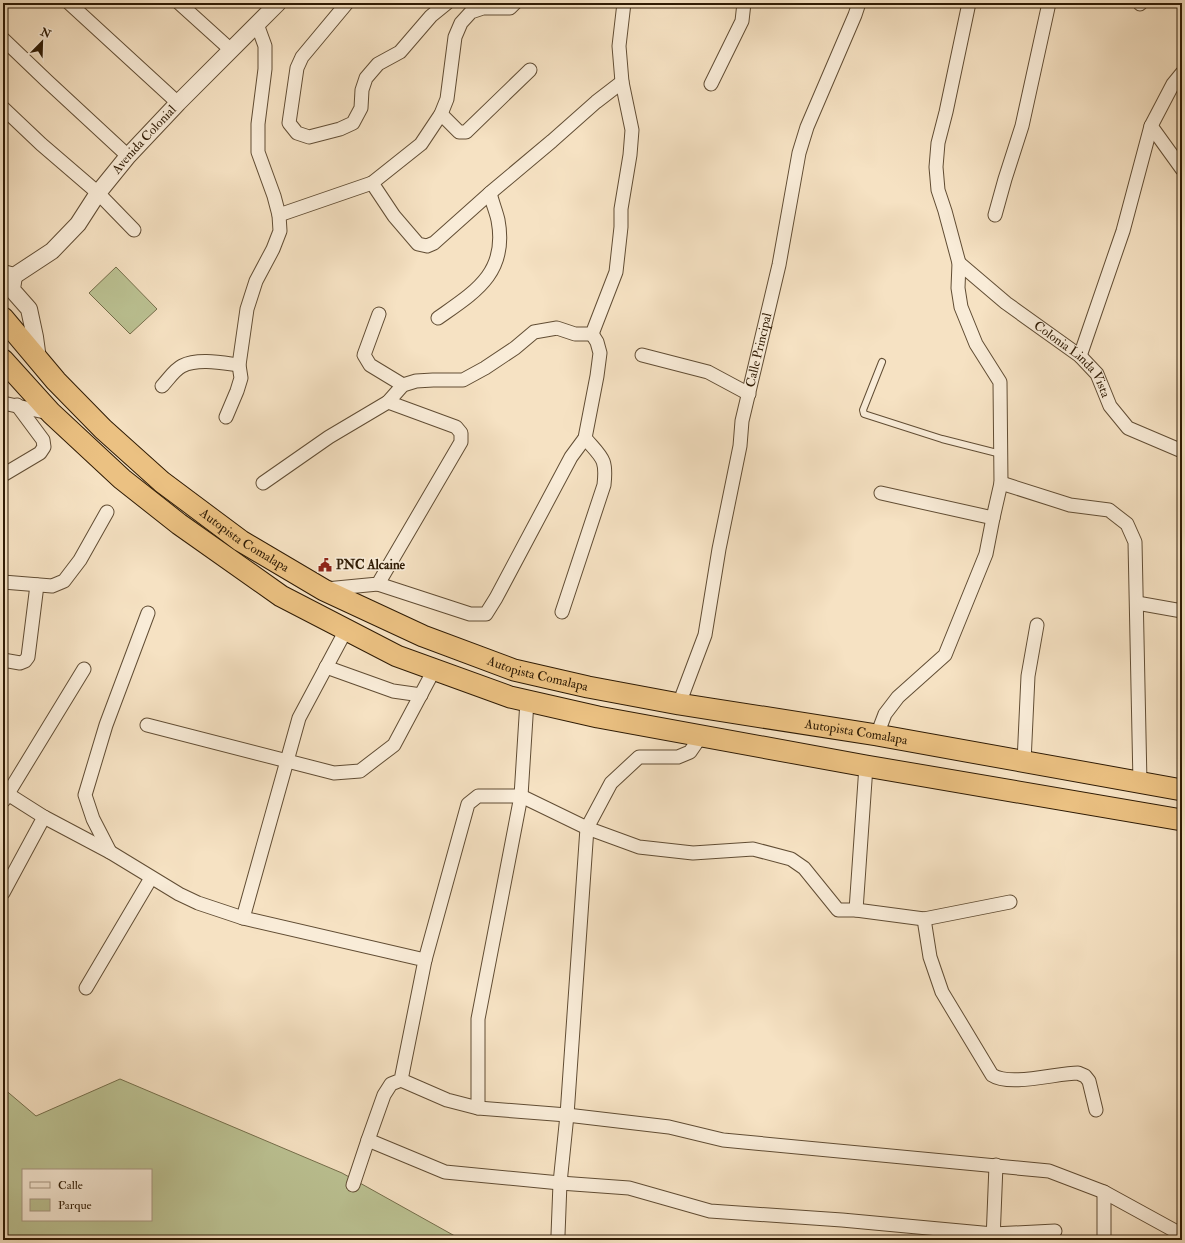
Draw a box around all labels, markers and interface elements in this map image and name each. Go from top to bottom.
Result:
north arrow [22,22,62,62]
text: N [38,25,54,42]
street label: Avenida Colonial [108,101,180,178]
street label: Calle Principal [742,311,776,389]
street label: Colonia Linda Vista [1031,318,1114,400]
street label: Autopista Comalapa [196,504,293,576]
public building icon: PNC Alcaine [317,557,333,573]
place label: PNC Alcaine [336,557,406,573]
street label: Autopista Comalapa [484,652,590,695]
street label: Autopista Comalapa [803,716,910,748]
legend [22,1169,152,1221]
text: Calle [58,1178,83,1193]
text: Parque [58,1198,92,1213]

